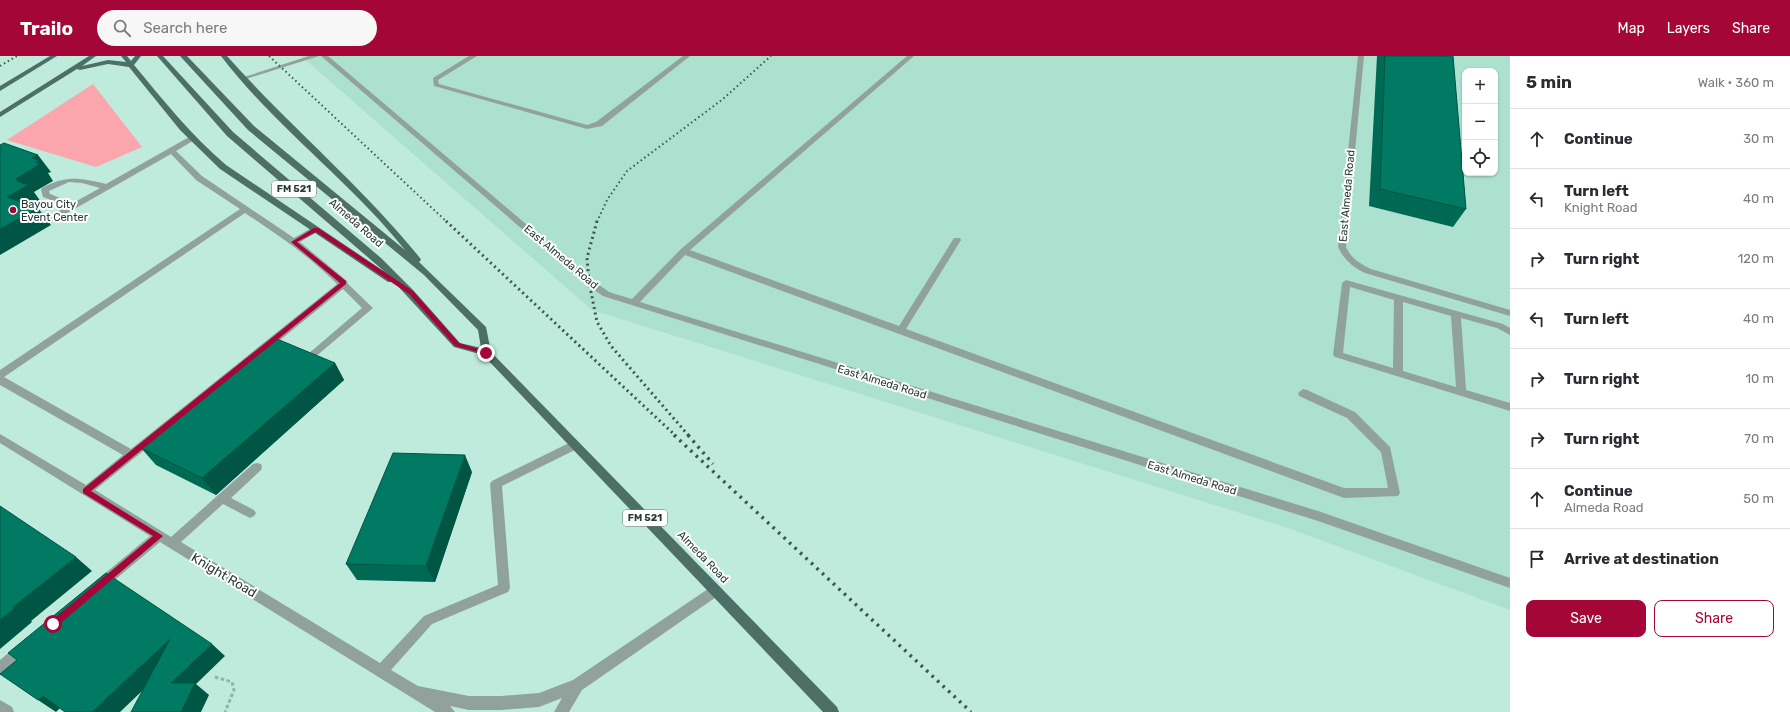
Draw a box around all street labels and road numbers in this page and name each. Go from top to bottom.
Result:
street label: East Almeda Road [1336,149,1358,243]
road number: FM 521 [272,181,316,197]
street label: Almeda Road [326,196,386,250]
street label: East Almeda Road [521,222,601,292]
street label: East Almeda Road [836,362,928,402]
street label: East Almeda Road [1146,458,1238,498]
road number: FM 521 [623,510,667,526]
street label: Almeda Road [675,528,731,586]
street label: Knight Road [188,550,259,601]

